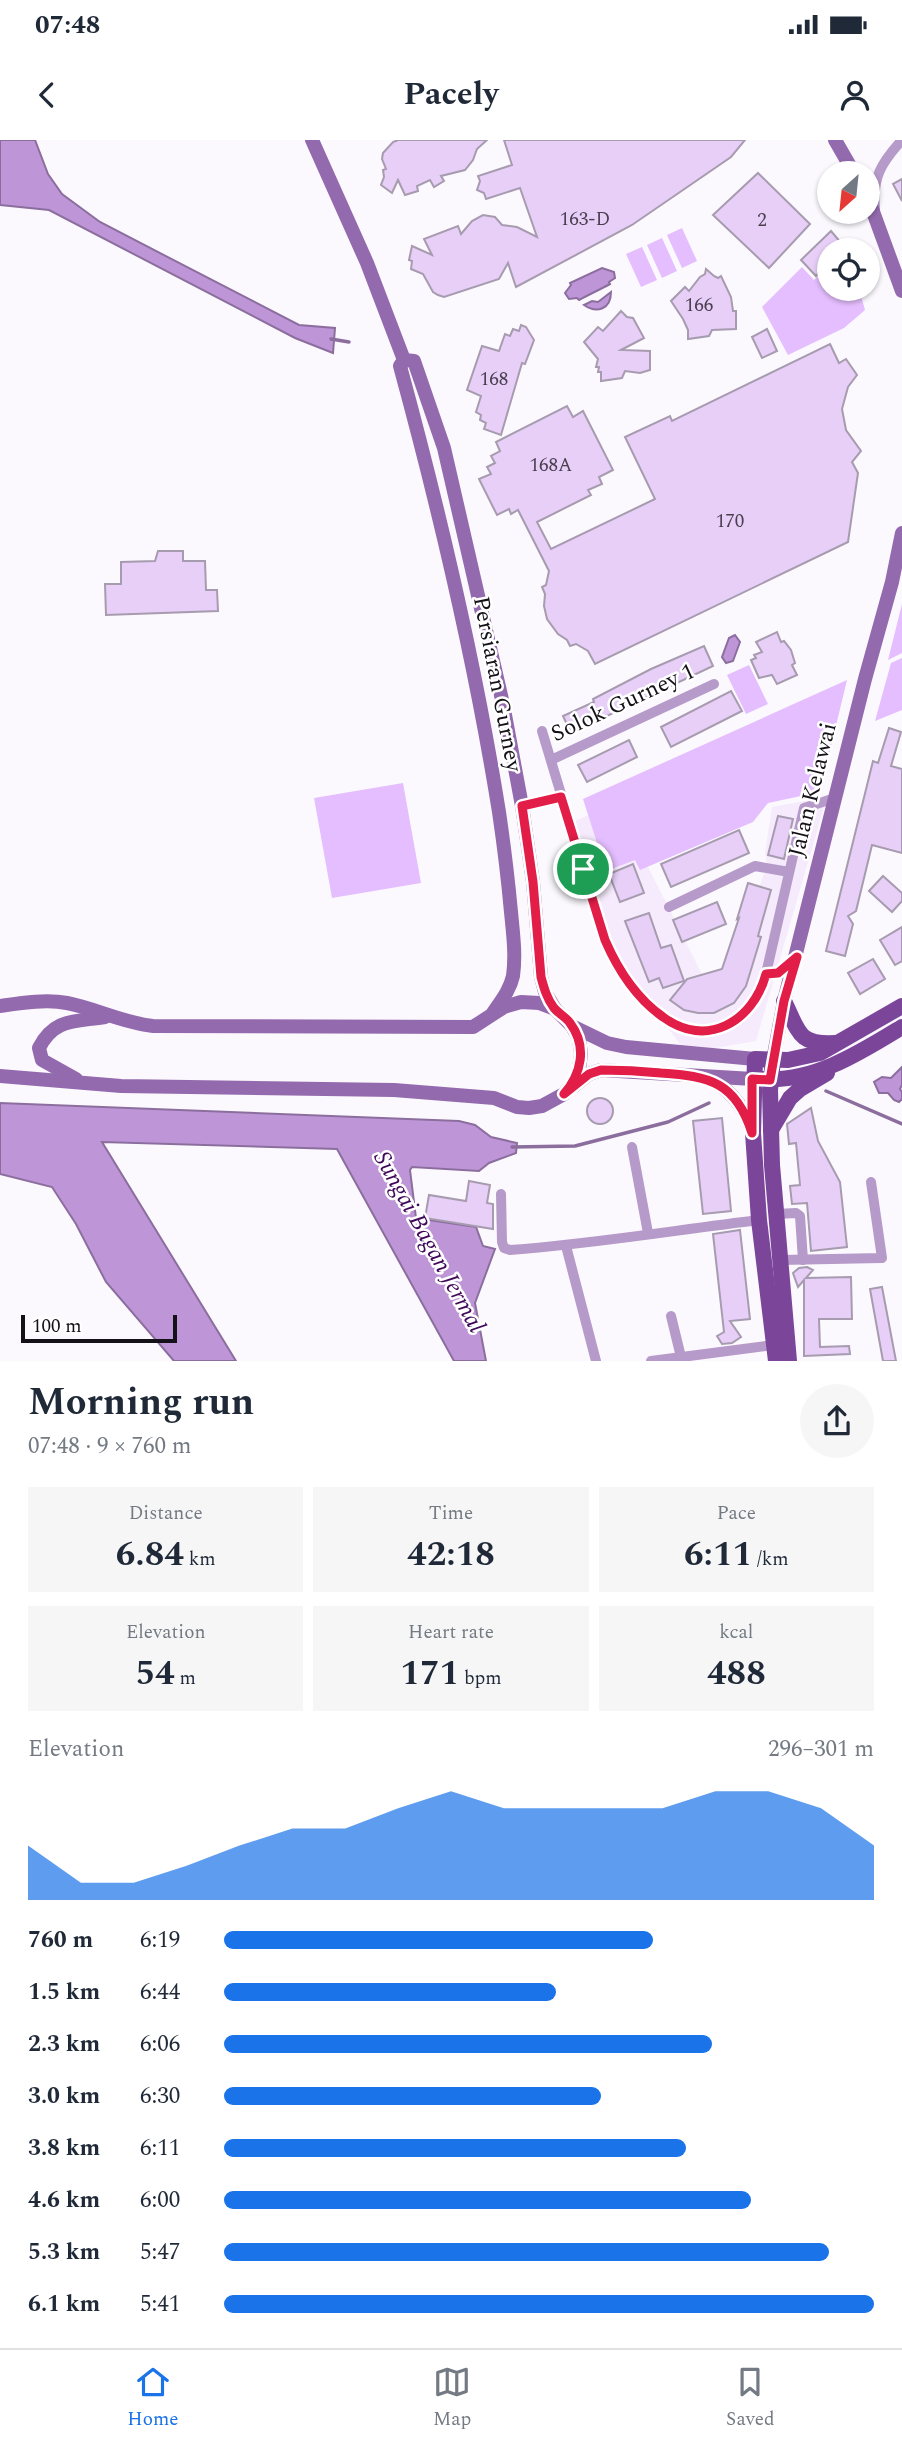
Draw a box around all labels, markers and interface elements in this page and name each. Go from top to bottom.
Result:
text: 07:48 [35,5,100,45]
text: Pacely [404,70,498,119]
icon: back [28,76,66,114]
icon: person [836,76,874,114]
north arrow [817,161,880,224]
map controls [817,161,880,301]
house number: 163-D [560,205,610,234]
house number: 2 [757,206,767,235]
button: locate [817,238,880,301]
house number: 166 [685,291,713,320]
house number: 168 [480,365,508,394]
house number: 168A [530,451,572,480]
house number: 170 [716,507,744,536]
street label: Persiaran Gurney [463,593,531,776]
street label: Solok Gurney 1 [545,654,701,752]
street label: Jalan Kelawai [779,719,847,861]
pin [553,839,613,899]
icon: arrive [564,850,602,888]
water label: Sungai Bagan Jermal [364,1144,494,1340]
scale bar [21,1312,177,1344]
text: 100 m [32,1312,82,1341]
text: Morning run [28,1374,254,1432]
button: share [800,1384,874,1458]
text: 07:48 · 9 × 760 m [28,1429,192,1464]
text: Distance [129,1499,203,1528]
text: Time [429,1499,473,1528]
text: Pace [717,1499,756,1528]
text: 6.84 [116,1528,184,1581]
text: 42:18 [407,1528,495,1581]
text: 6:11 [684,1528,752,1581]
text: km [184,1545,216,1574]
text: /km [752,1545,789,1574]
text: Elevation [126,1618,205,1647]
text: Heart rate [408,1618,494,1647]
text: kcal [719,1618,753,1647]
text: 54 [135,1647,175,1700]
text: 171 [400,1647,459,1700]
text: 488 [707,1647,766,1700]
text: m [175,1664,196,1693]
text: bpm [459,1664,502,1693]
text: Elevation [28,1732,124,1767]
text: 296–301 m [768,1732,874,1767]
text: 760 m [28,1923,93,1958]
text: 6:19 [140,1923,180,1958]
text: 1.5 km [28,1975,100,2010]
text: 6:44 [140,1975,180,2010]
text: 2.3 km [28,2027,100,2062]
text: 6:06 [140,2027,180,2062]
text: 3.0 km [28,2079,100,2114]
text: 6:30 [140,2079,180,2114]
text: 3.8 km [28,2131,100,2166]
text: 6:11 [140,2131,180,2166]
text: 4.6 km [28,2183,100,2218]
text: 6:00 [140,2183,180,2218]
text: 5.3 km [28,2235,100,2270]
text: 5:47 [140,2235,180,2270]
text: 6.1 km [28,2287,100,2322]
text: 5:41 [140,2287,180,2322]
tab: Home [127,2363,178,2434]
tab: Map [433,2363,471,2434]
tab: Saved [726,2363,775,2434]

